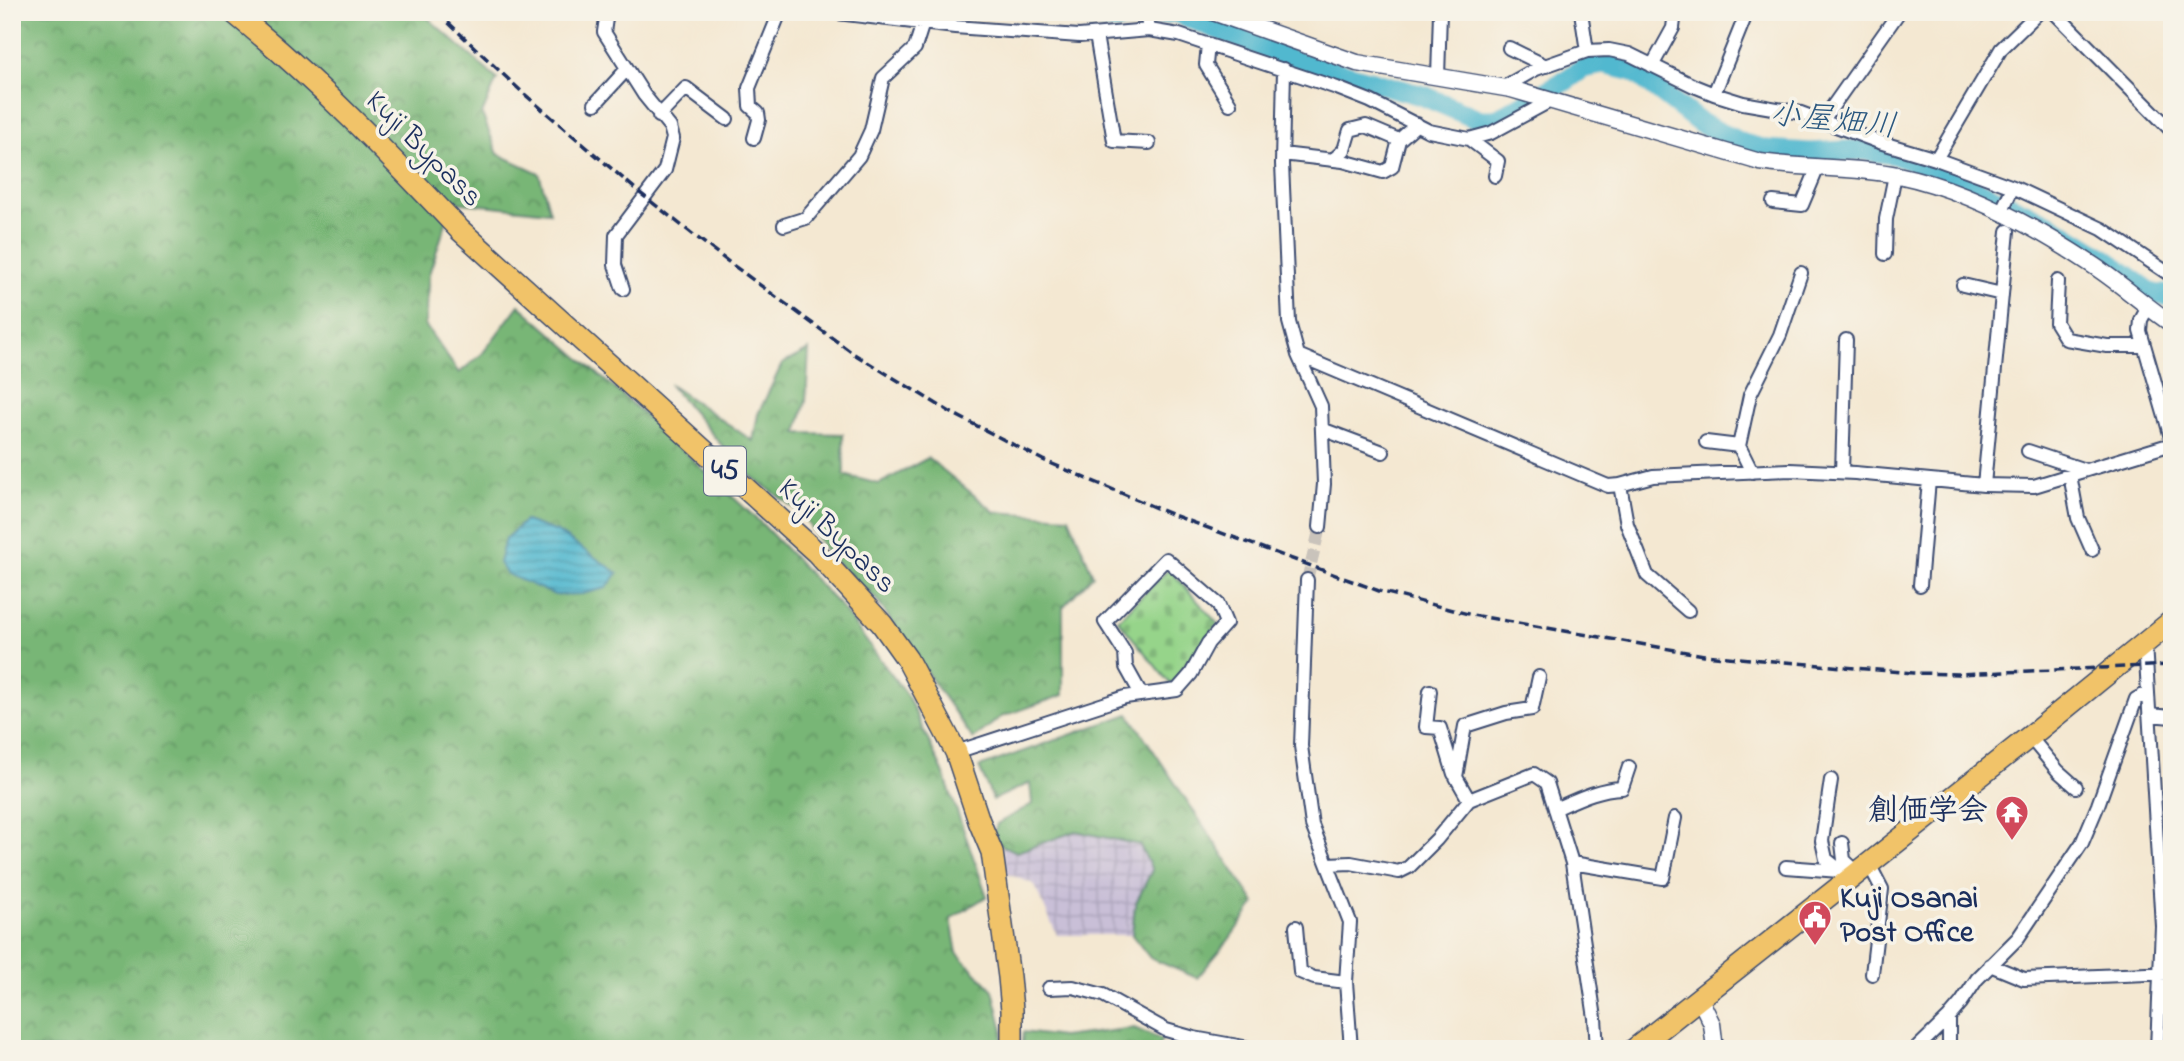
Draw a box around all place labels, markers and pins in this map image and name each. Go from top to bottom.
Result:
place label: 創価学会 [1868,790,1988,834]
temple icon: 創価学会 [1993,793,2031,842]
place label: Kuji Osanai Post Office [1840,878,1978,956]
public building icon: Kuji Osanai Post Office [1796,898,1834,947]

